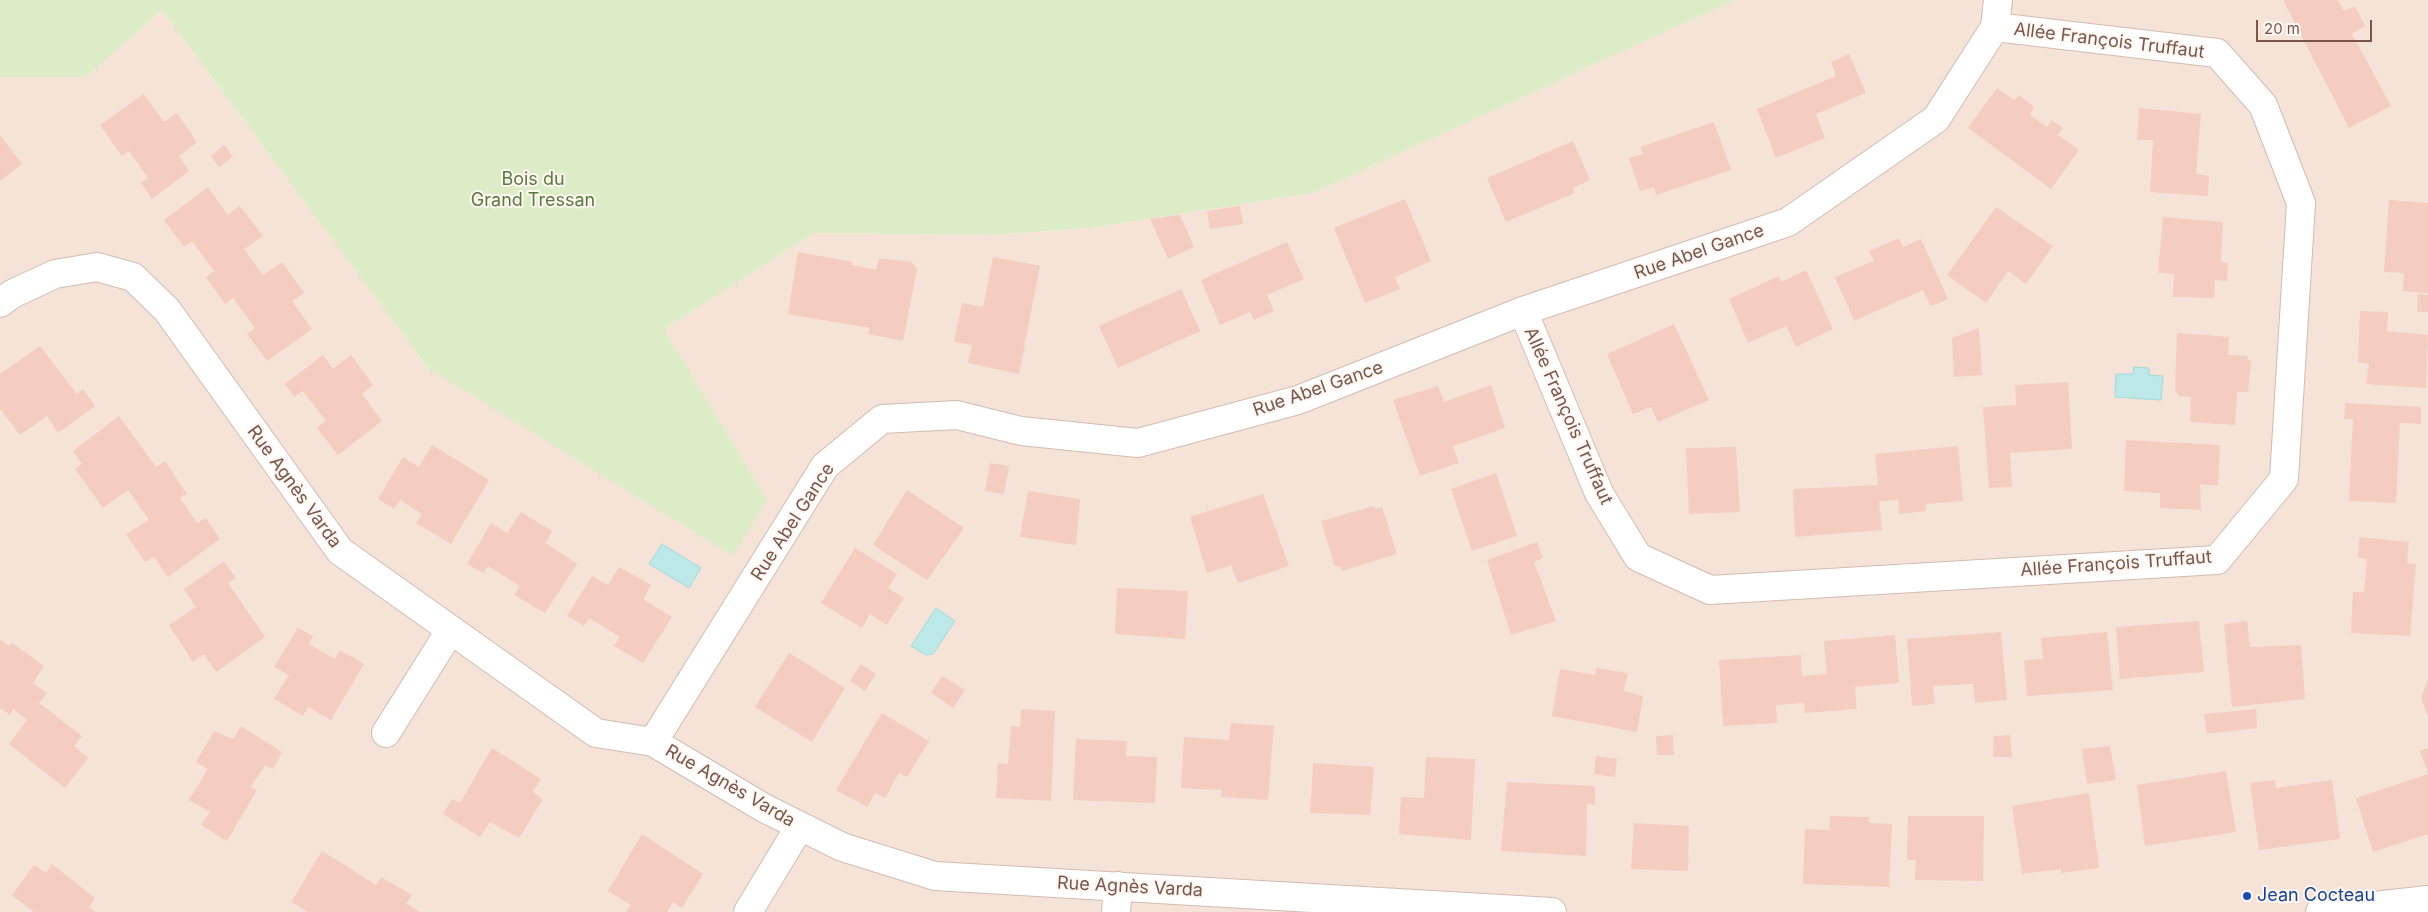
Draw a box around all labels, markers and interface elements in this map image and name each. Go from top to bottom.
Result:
scale bar [2258,10,2374,42]
street label: Allée François Truffaut [2012,19,2206,63]
text: 20 m [2264,19,2300,38]
park label: Bois du Grand Tressan [471,169,595,212]
street label: Rue Abel Gance [1631,220,1767,284]
street label: Allée François Truffaut [1519,324,1617,508]
street label: Rue Abel Gance [1250,357,1386,421]
street label: Rue Agnès Varda [242,422,346,552]
street label: Rue Abel Gance [747,459,839,585]
street label: Allée François Truffaut [2020,547,2212,581]
street label: Rue Agnès Varda [661,740,799,832]
street label: Rue Agnès Varda [1056,872,1204,902]
place label: Jean Cocteau [2257,885,2375,907]
marker: Jean Cocteau [2241,890,2253,902]

